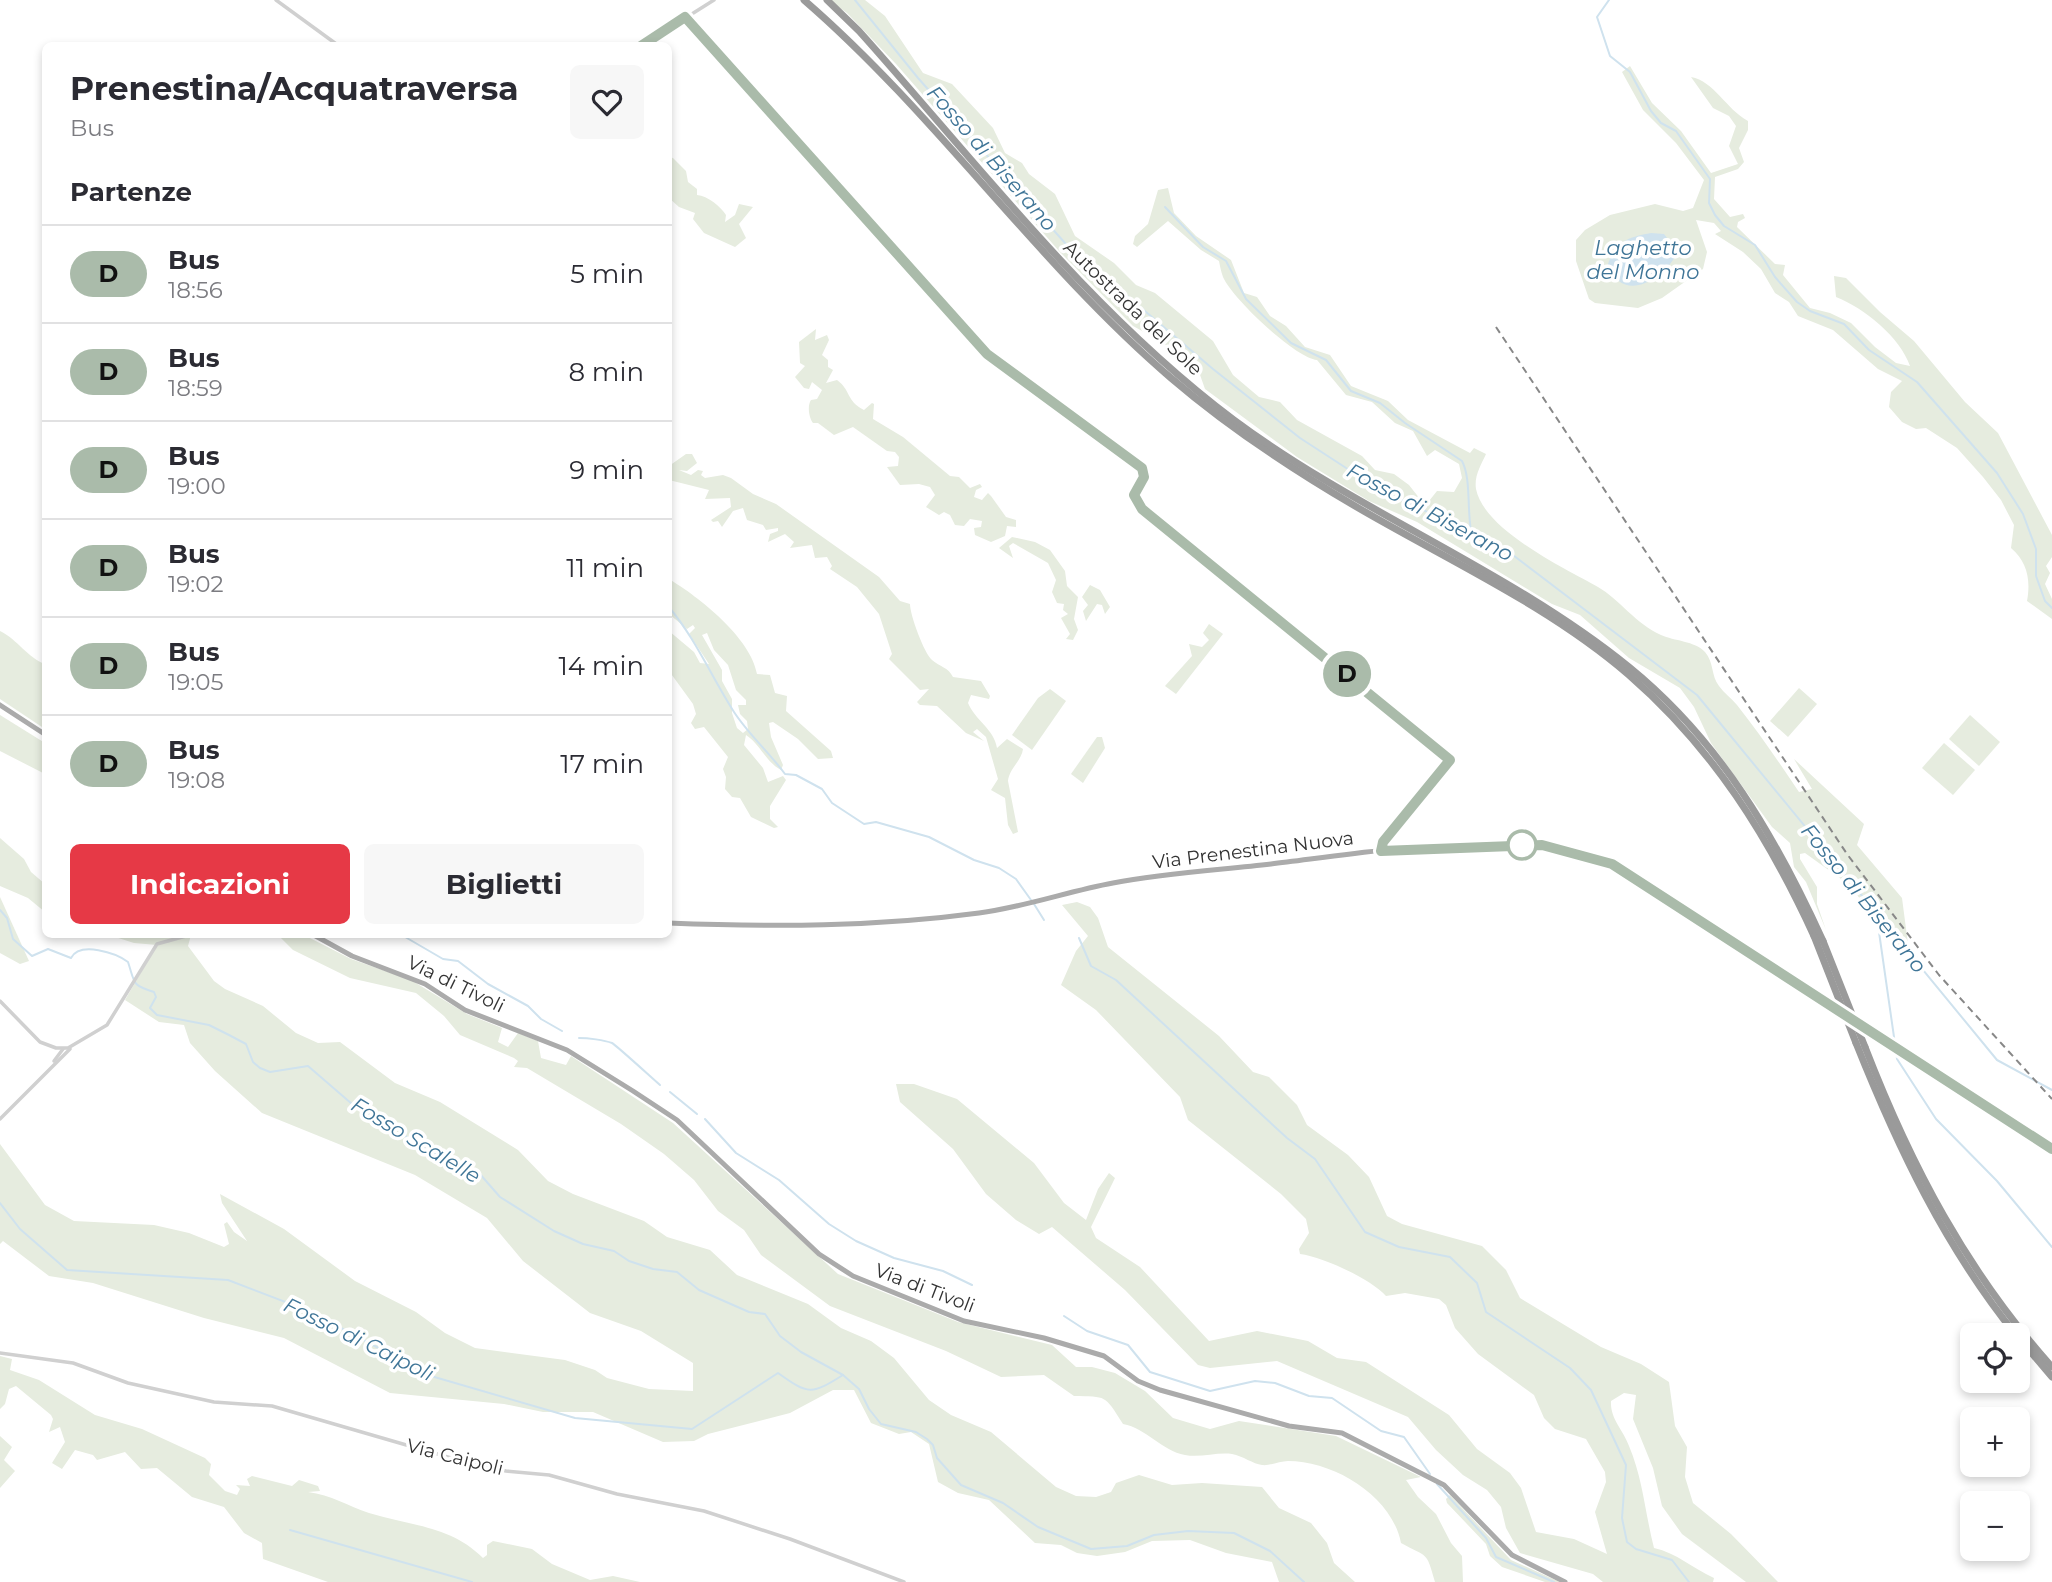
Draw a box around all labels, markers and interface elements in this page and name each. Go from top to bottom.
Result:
button: heart [570,65,644,139]
text: Prenestina/Acquatraversa [70,68,519,108]
water label: Fosso di Biserano [922,80,1062,236]
text: Bus [70,114,114,142]
text: Partenze [70,176,192,208]
water label: Laghetto del Monno [1587,235,1699,284]
street label: Autostrada del Sole [1059,236,1207,380]
text: Bus [168,244,220,276]
text: 5 min [570,258,644,290]
text: D [99,259,118,288]
text: 18:56 [168,276,223,304]
text: Bus [168,342,220,374]
text: 8 min [568,356,644,388]
text: D [99,357,118,386]
text: 18:59 [168,374,223,402]
text: Bus [168,440,220,472]
text: 9 min [569,454,644,486]
text: D [99,455,118,484]
water label: Fosso di Biserano [1343,458,1517,566]
text: 19:00 [168,472,226,500]
text: Bus [168,538,220,570]
text: 11 min [566,552,644,584]
text: D [99,553,118,582]
text: 19:02 [168,570,223,598]
text: Bus [168,636,220,668]
text: 14 min [558,650,644,682]
text: D [99,651,118,680]
line badge: D [1324,651,1370,697]
text: D [1337,659,1357,688]
text: 19:05 [168,668,223,696]
text: Bus [168,734,220,766]
text: 17 min [560,748,644,780]
text: D [99,749,118,778]
text: 19:08 [168,766,225,794]
water label: Fosso di Biserano [1796,818,1932,978]
street label: Via Prenestina Nuova [1151,826,1355,874]
unlabelled marker [1507,830,1537,860]
button: Indicazioni [70,844,350,924]
button: Biglietti [364,844,644,924]
street label: Via di Tivoli [404,951,508,1017]
water label: Fosso Scalelle [347,1092,485,1188]
street label: Via di Tivoli [872,1258,978,1318]
water label: Fosso di Caipoli [280,1292,438,1386]
map controls [1960,1323,2030,1561]
button: locate [1960,1323,2030,1393]
button: + [1960,1407,2030,1477]
street label: Via Caipoli [404,1434,506,1480]
button: − [1960,1491,2030,1561]

